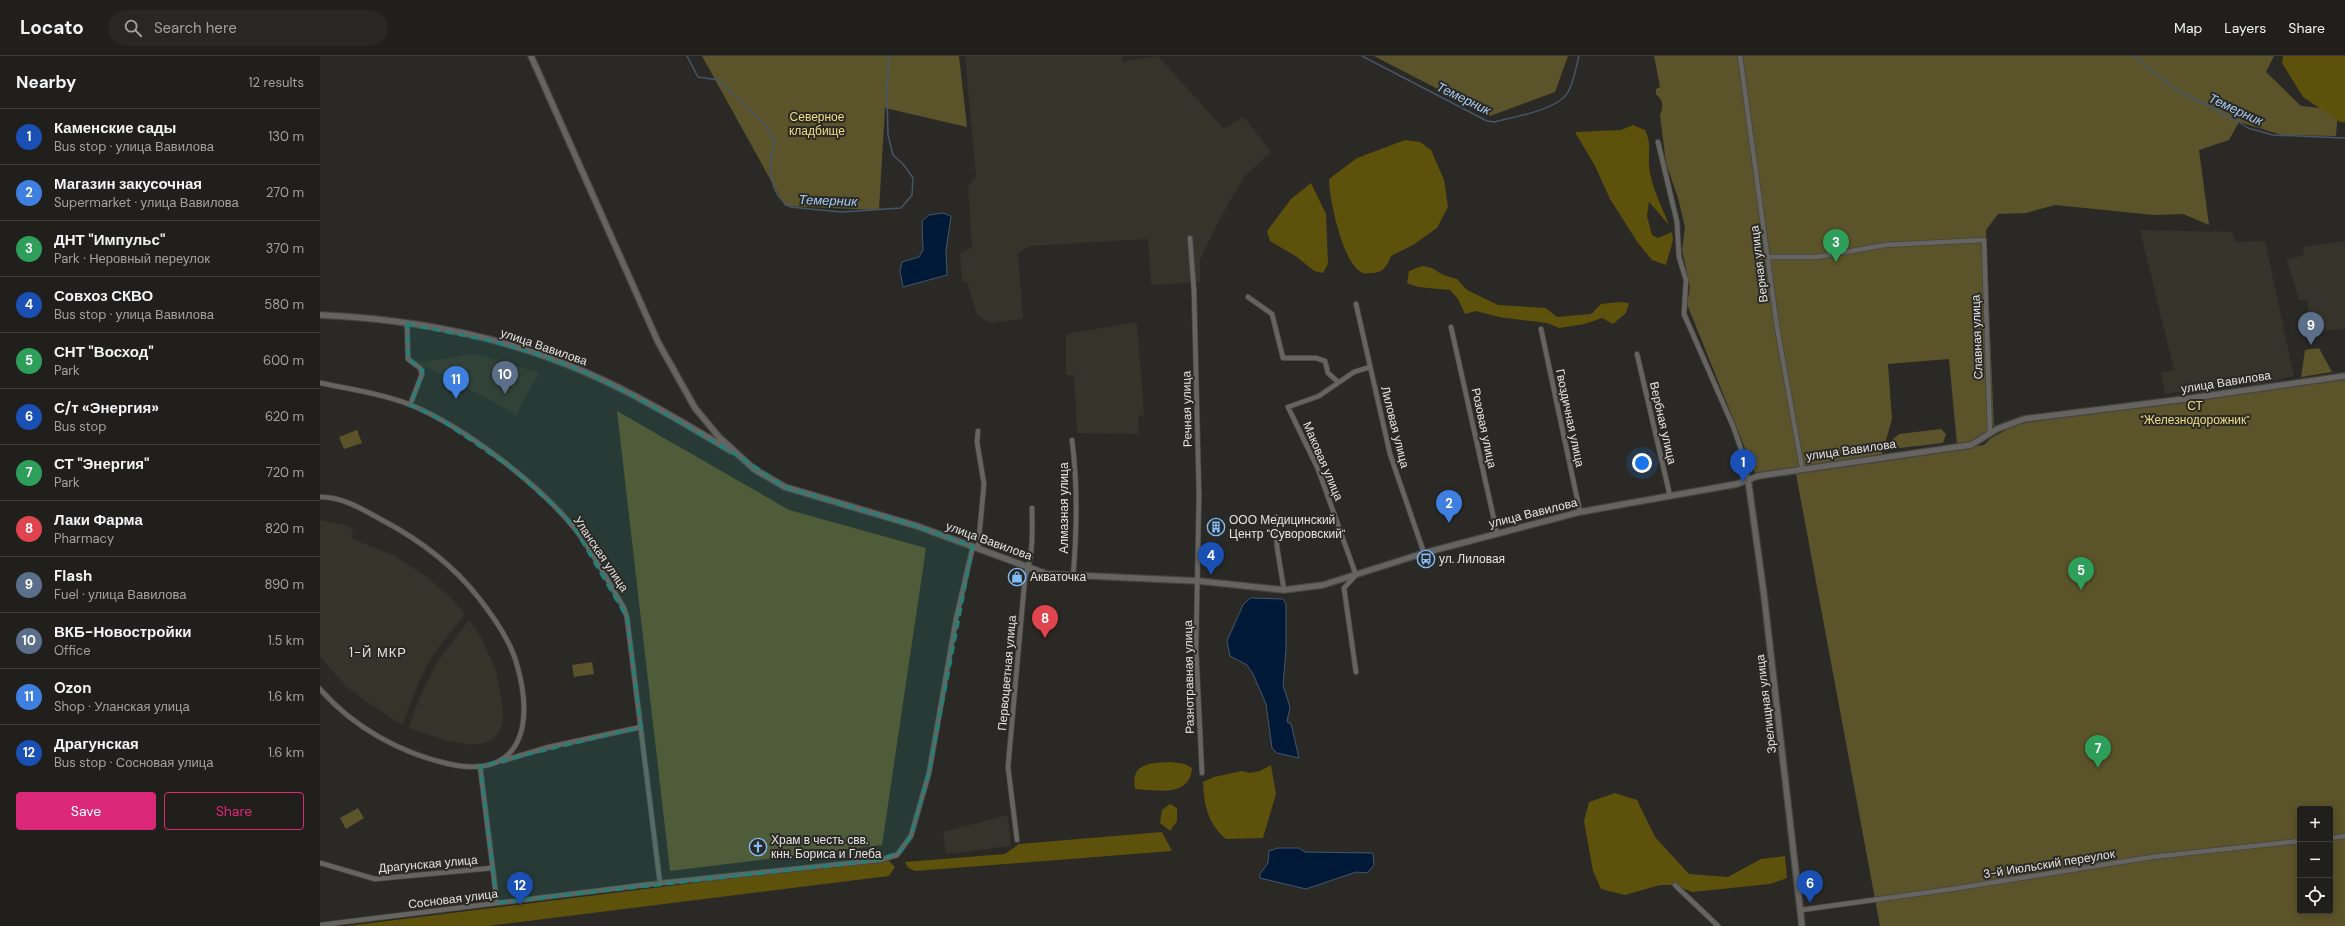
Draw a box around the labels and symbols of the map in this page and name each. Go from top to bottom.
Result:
water label: Темерник [1434,78,1495,119]
water label: Темерник [2206,89,2267,130]
park label: Северное кладбище [789,109,845,139]
water label: Темерник [798,191,858,210]
street label: Верная улица [1746,224,1772,303]
pin: 3 [1823,229,1849,262]
street label: Славная улица [1968,294,1986,380]
pin: 9 [2298,312,2324,345]
street label: улица Вавилова [499,325,590,369]
pin: 10 [492,361,518,394]
pin: 11 [443,366,469,399]
street label: улица Вавилова [2180,367,2272,397]
street label: Гвоздичная улица [1552,368,1588,469]
street label: Речная улица [1178,371,1196,447]
street label: Вербная улица [1646,380,1680,466]
street label: Лиловая улица [1377,384,1413,470]
street label: Розовая улица [1468,386,1500,470]
park label: СТ "Железнодорожник" [2140,398,2250,428]
street label: Маковая улица [1299,419,1347,503]
street label: улица Вавилова [1805,436,1897,464]
pin: 1 [1730,449,1756,482]
your location [1632,453,1652,473]
street label: Алмазная улица [1056,462,1072,554]
pin: 2 [1436,490,1462,523]
street label: улица Вавилова [1487,494,1579,532]
place label: ООО Медицинский Центр "Суворовский" [1229,512,1346,542]
street label: Уланская улица [570,513,632,595]
building icon: ООО Медицинский Центр "Суворовский" [1206,517,1226,537]
street label: улица Вавилова [944,518,1035,564]
pin: 4 [1198,542,1224,575]
bus stop icon: ул. Лиловая [1416,549,1436,569]
place label: ул. Лиловая [1439,551,1505,567]
pin: 5 [2068,557,2094,590]
shop icon: Акваточка [1007,567,1027,587]
place label: Акваточка [1030,569,1086,585]
pin: 8 [1032,605,1058,638]
street label: Первоцветная улица [994,614,1020,731]
street label: Разнотравная улица [1180,620,1198,734]
district label: 1-Й МКР [349,644,407,661]
street label: Зрелищная улица [1752,653,1780,754]
pin: 7 [2085,735,2111,768]
place label: Храм в честь свв. кнн. Бориса и Глеба [771,832,882,862]
church icon: Храм в честь свв. кнн. Бориса и Глеба [748,837,768,857]
street label: 3-й Июльский переулок [1982,846,2117,882]
street label: Драгунская улица [378,852,478,876]
pin: 6 [1797,870,1823,903]
pin: 12 [507,872,533,905]
street label: Сосновая улица [407,886,499,912]

